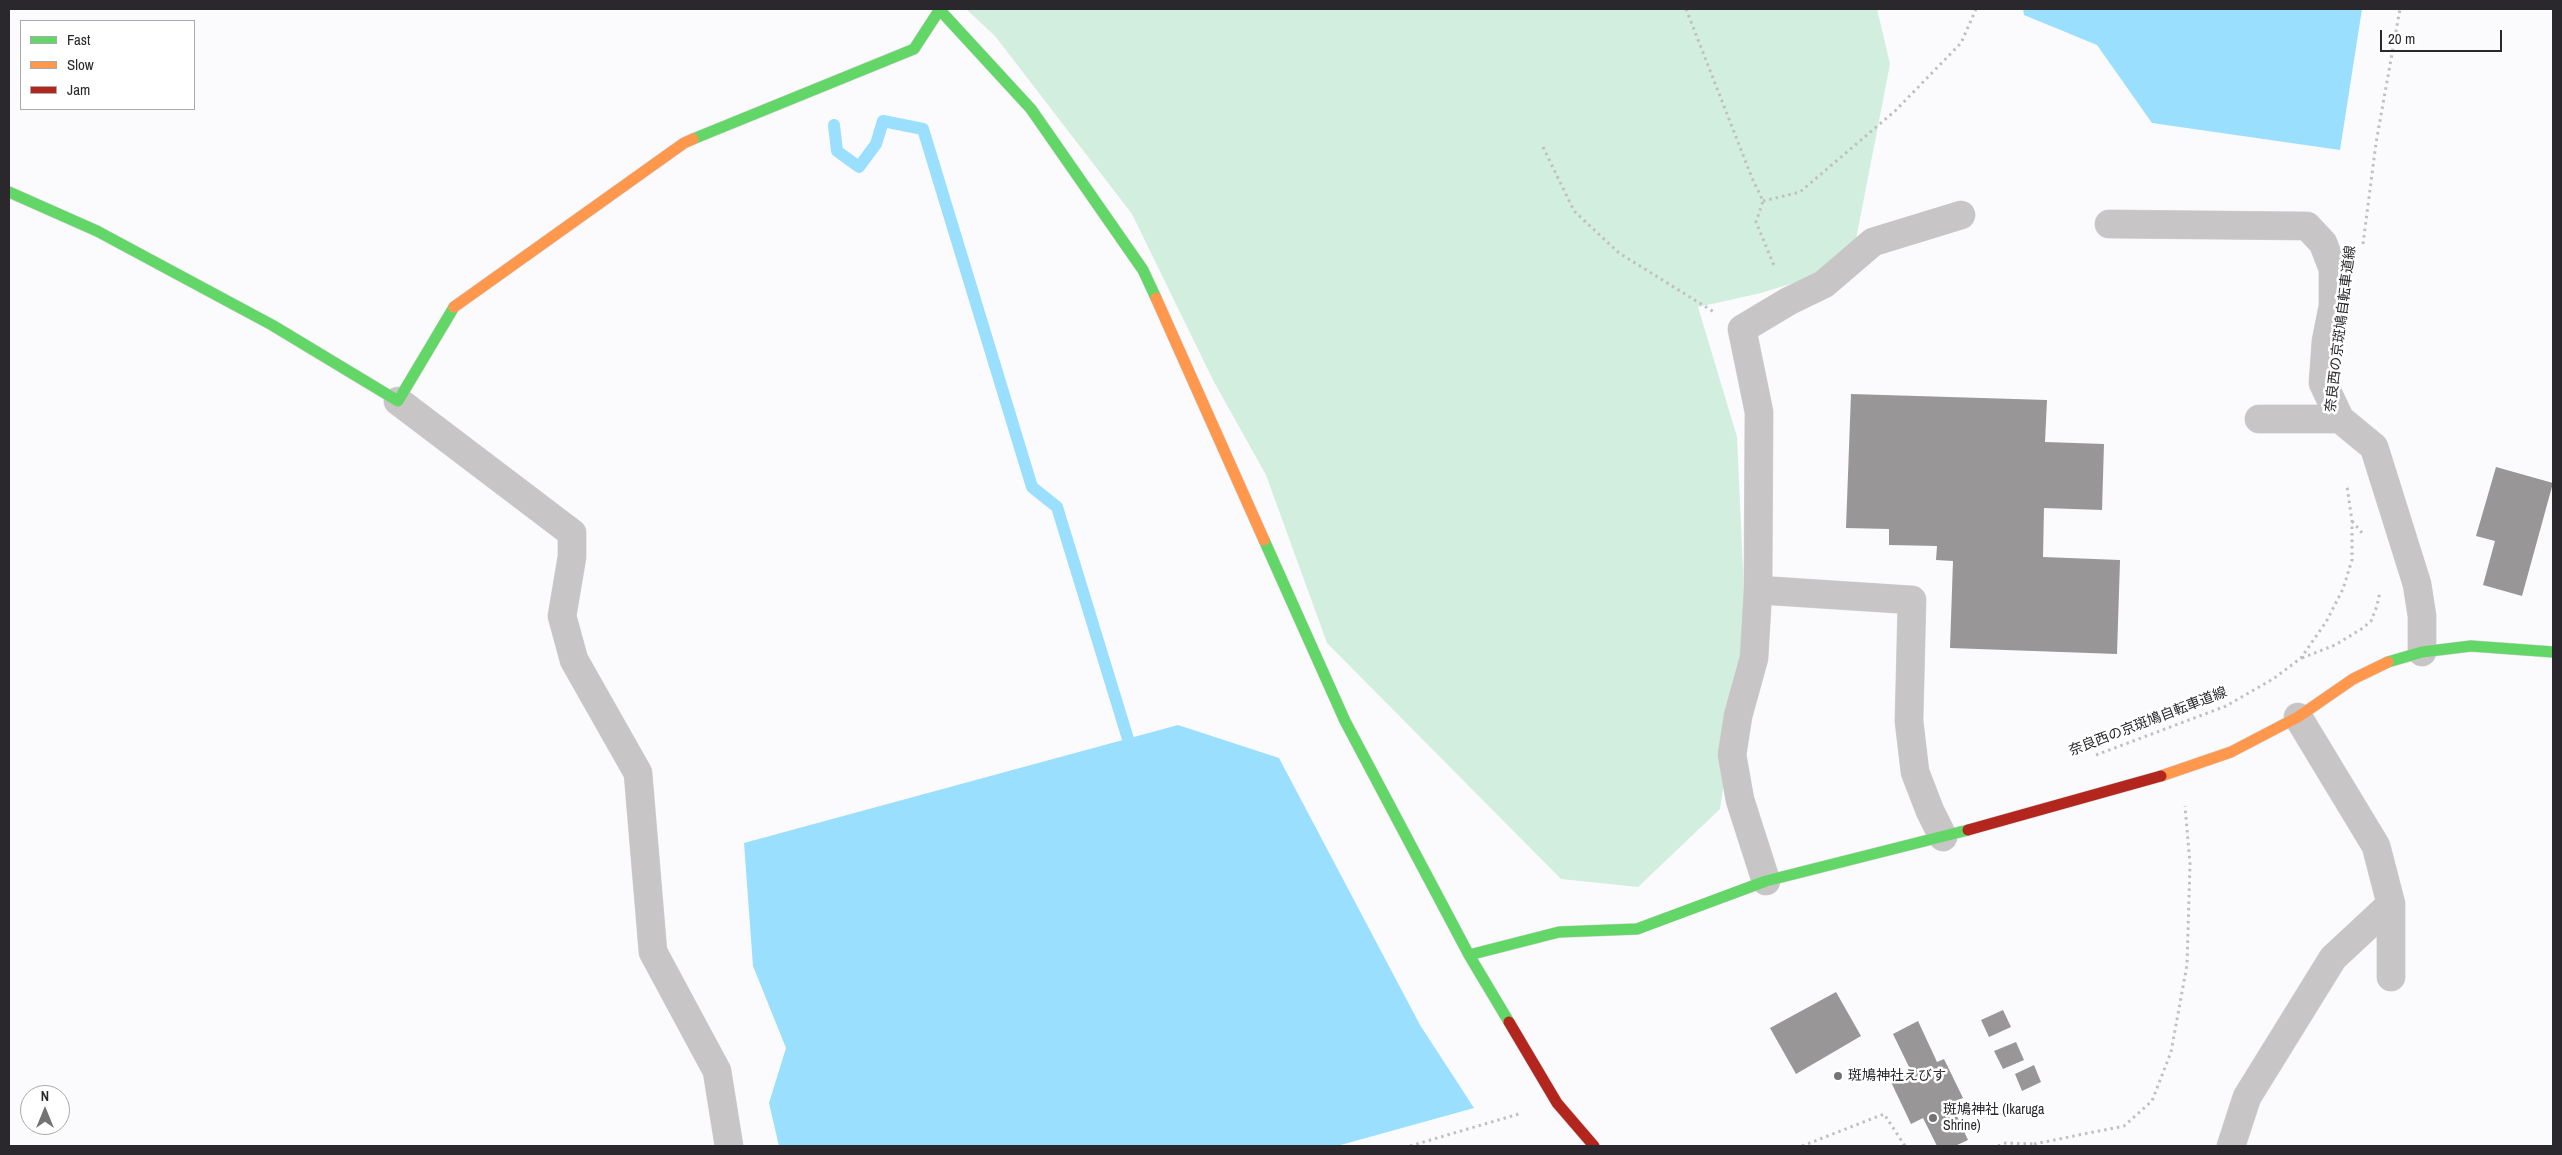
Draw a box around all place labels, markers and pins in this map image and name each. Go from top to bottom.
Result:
place label: 斑鳩神社えびす [1848,1068,1946,1084]
marker: 斑鳩神社えびす [1832,1070,1844,1082]
place label: 斑鳩神社 (Ikaruga Shrine) [1943,1102,2044,1134]
marker: 斑鳩神社 (Ikaruga Shrine) [1927,1112,1939,1124]

